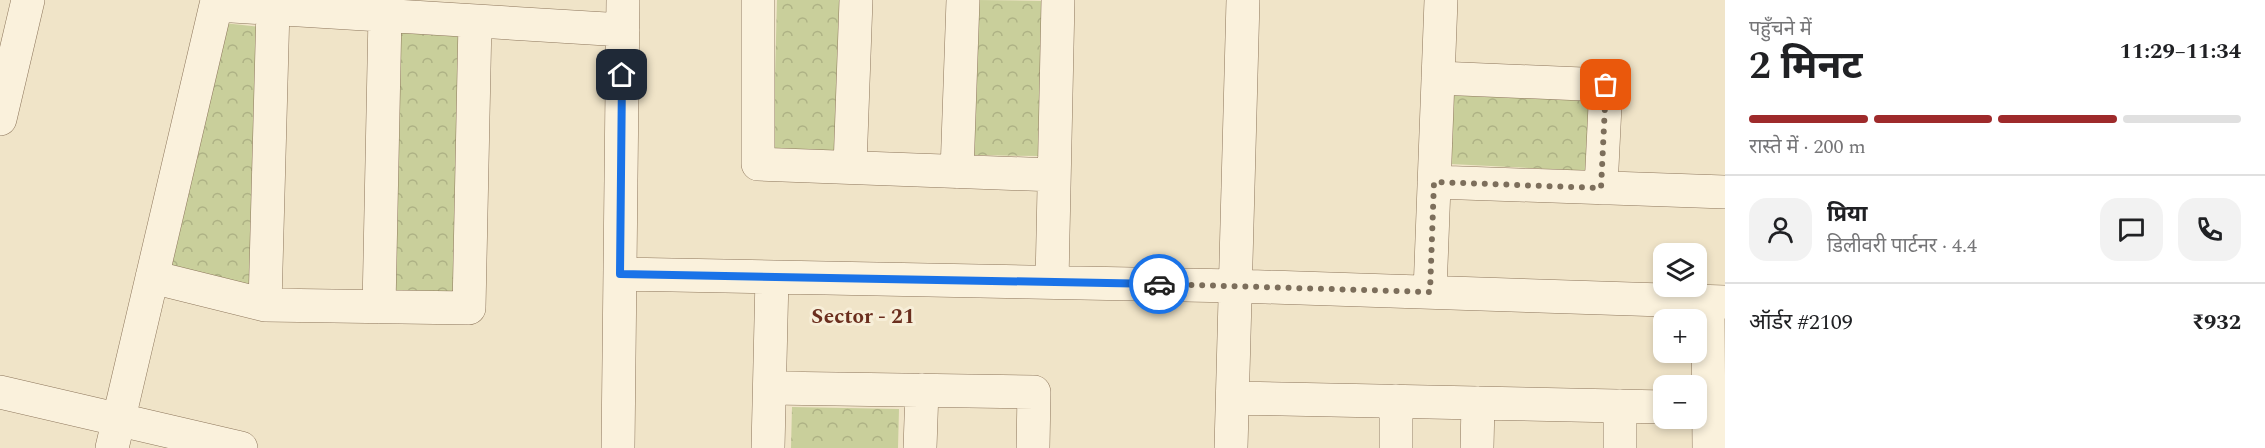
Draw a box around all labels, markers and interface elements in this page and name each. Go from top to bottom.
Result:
text: पहुँचने में [1749,14,1812,44]
text: 11:29–11:34 [2119,35,2241,68]
text: 2 मिनट [1749,37,1863,96]
pin [596,49,647,100]
icon: home [605,58,638,91]
pin [1580,59,1631,110]
icon: bag [1589,68,1622,101]
text: रास्ते में · 200 m [1749,132,1866,162]
button: person [1749,198,1812,261]
text: प्रिया [1827,198,1867,231]
button: chat [2100,198,2163,261]
button: phone [2178,198,2241,261]
text: डिलीवरी पार्टनर · 4.4 [1827,231,1977,261]
map controls [1653,243,1707,429]
button: layers [1653,243,1707,297]
courier [1129,254,1189,314]
icon: car [1143,268,1176,301]
district label: Sector - 21 [811,301,915,333]
text: ऑर्डर #2109 [1749,306,1853,339]
text: ₹932 [2192,306,2241,339]
button: + [1653,309,1707,363]
button: − [1653,375,1707,429]

